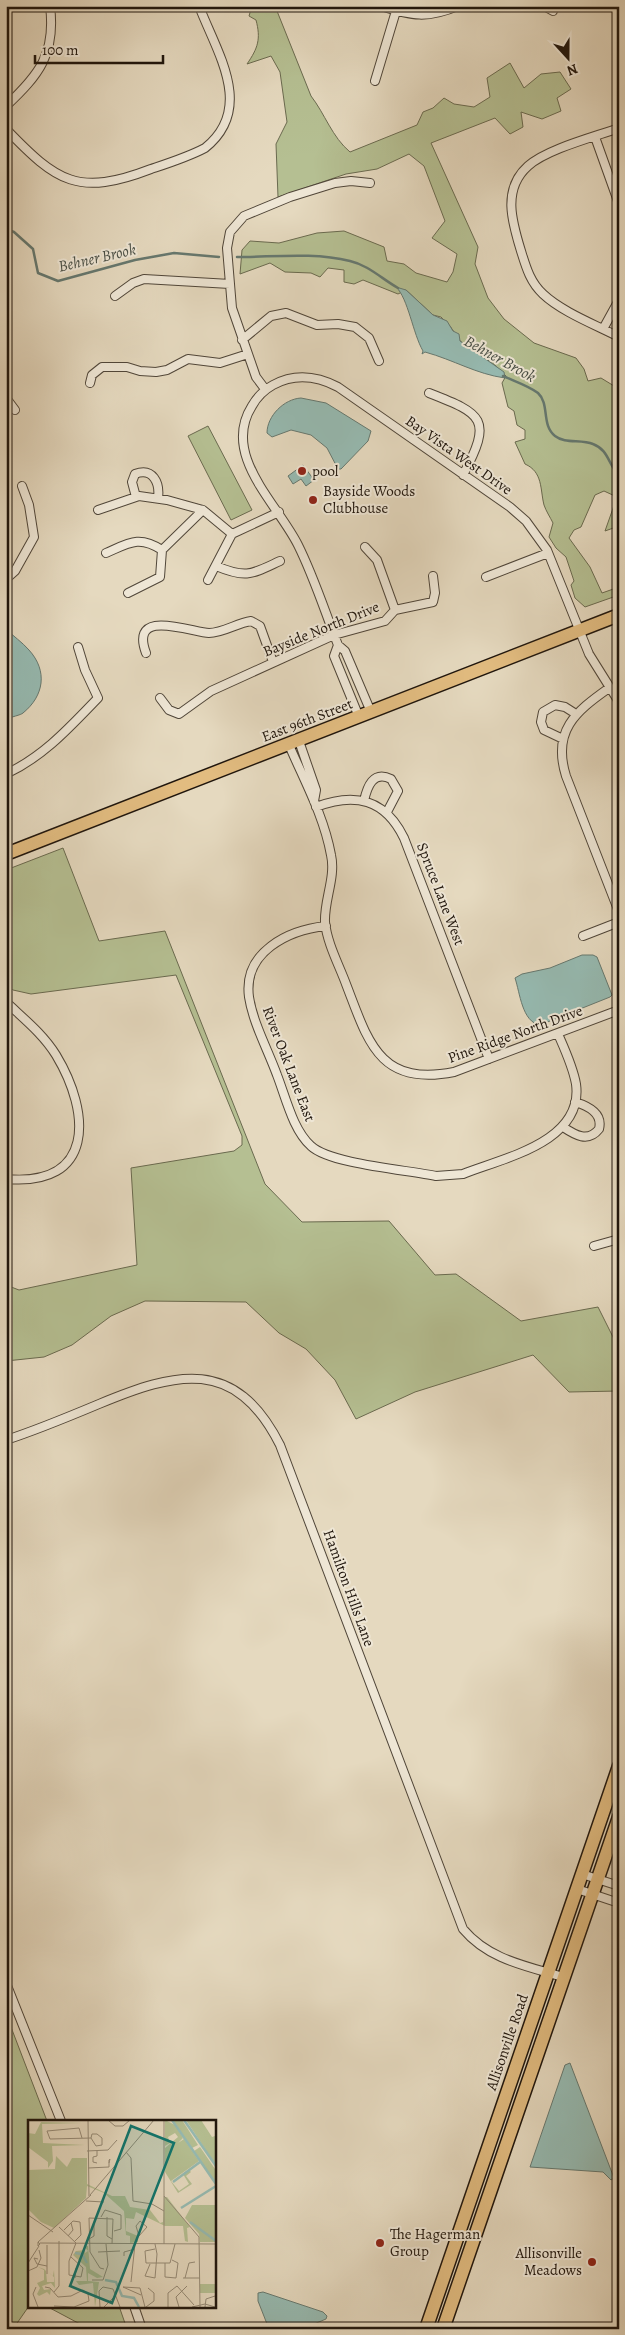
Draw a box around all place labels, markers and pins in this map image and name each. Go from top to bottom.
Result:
place label: pool [312,461,339,481]
marker: pool [296,465,308,477]
place label: Bayside Woods Clubhouse [323,481,415,518]
marker: Bayside Woods Clubhouse [307,494,319,506]
place label: The Hagerman Group [390,2224,480,2261]
marker: The Hagerman Group [374,2237,386,2249]
place label: Allisonville Meadows [515,2243,582,2280]
marker: Allisonville Meadows [586,2256,598,2268]

